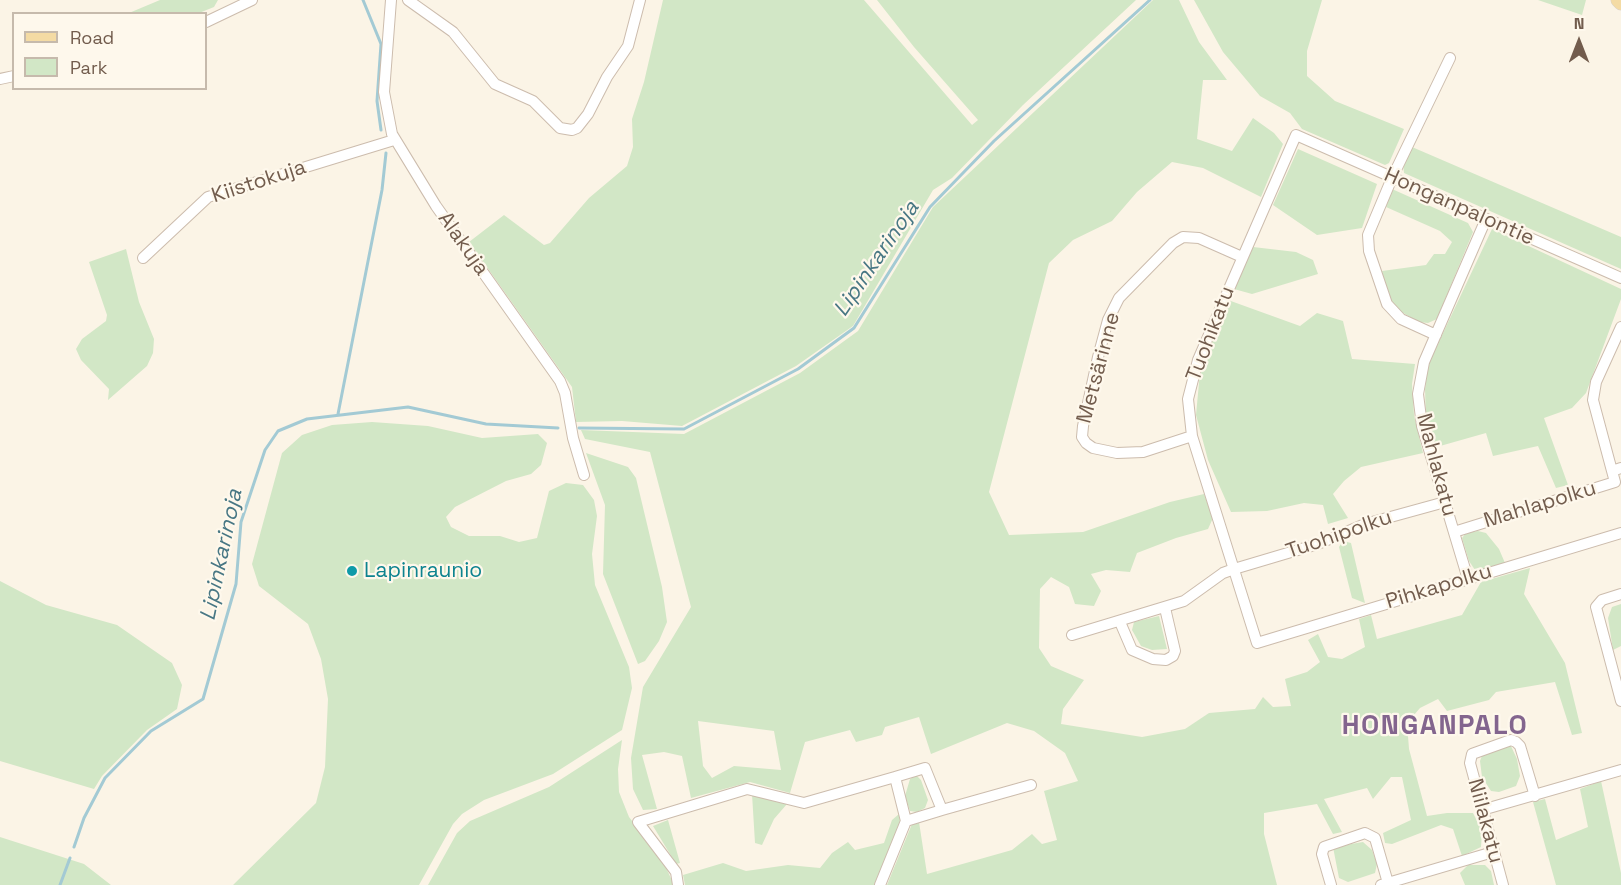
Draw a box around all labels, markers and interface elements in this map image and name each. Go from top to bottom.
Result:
legend [12,12,207,90]
north arrow [1549,12,1609,72]
text: N [1574,13,1584,34]
text: Road [70,26,114,49]
text: Park [70,56,107,79]
street label: Kiistokuja [209,155,309,209]
street label: Honganpalontie [1380,163,1538,251]
water label: Lipinkarinoja [829,196,925,322]
street label: Alakuja [432,207,494,281]
street label: Tuohikatu [1181,283,1241,385]
street label: Metsärinne [1072,310,1126,426]
street label: Mahlakatu [1410,411,1462,519]
street label: Mahlapolku [1481,476,1599,534]
water label: Lipinkarinoja [195,487,249,623]
street label: Tuohipolku [1283,505,1395,565]
place label: Lapinraunio [364,558,482,584]
street label: Pihkapolku [1383,559,1495,615]
marker: Lapinraunio [345,564,359,578]
district label: HONGANPALO [1342,711,1528,743]
street label: Niilakatu [1462,776,1508,866]

